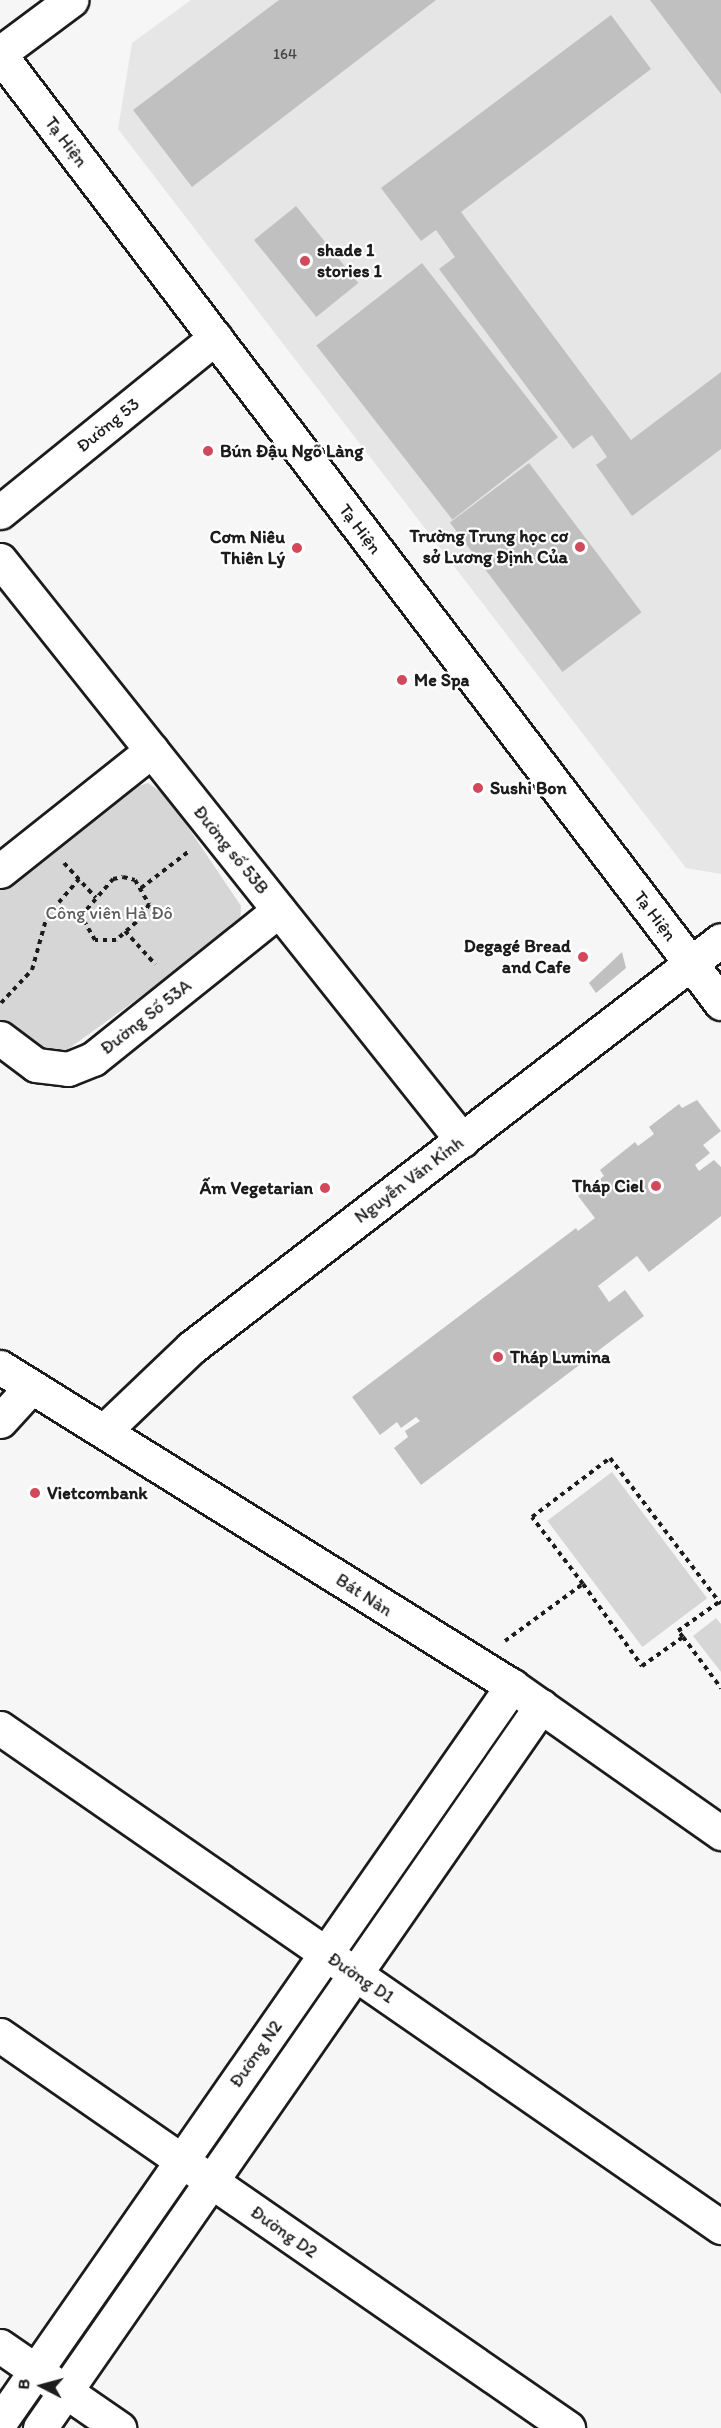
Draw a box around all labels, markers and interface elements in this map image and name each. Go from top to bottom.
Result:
house number: 164 [273,46,297,64]
street label: Tạ Hiện [40,113,92,171]
place label: shade 1 stories 1 [317,240,382,282]
marker: shade 1 stories 1 [298,254,312,268]
street label: Đường 53 [72,393,144,457]
place label: Bún Đậu Ngõ Làng [220,440,364,462]
marker: Bún Đậu Ngõ Làng [201,444,215,458]
street label: Tạ Hiện [334,500,386,558]
place label: Trường Trung học cơ sở Lương Định Của [411,526,568,568]
place label: Cơm Niêu Thiên Lý [210,527,285,570]
marker: Trường Trung học cơ sở Lương Định Của [573,540,587,554]
marker: Cơm Niêu Thiên Lý [290,541,304,555]
place label: Me Spa [414,669,470,691]
marker: Me Spa [395,673,409,687]
place label: Sushi Bon [490,777,567,799]
marker: Sushi Bon [471,781,485,795]
street label: Đường số 53B [189,801,273,899]
street label: Tạ Hiện [629,887,681,945]
park label: Công viên Hà Đô [46,902,172,924]
place label: Degagé Bread and Cafe [465,936,571,978]
marker: Degagé Bread and Cafe [576,950,590,964]
street label: Đường Số 53A [96,975,196,1059]
street label: Nguyễn Văn Kỉnh [350,1132,468,1228]
place label: Tháp Ciel [572,1175,644,1197]
place label: Ấm Vegetarian [199,1177,313,1199]
marker: Tháp Ciel [649,1179,663,1193]
marker: Ấm Vegetarian [318,1181,332,1195]
place label: Tháp Lumina [510,1346,610,1368]
marker: Tháp Lumina [491,1350,505,1364]
place label: Vietcombank [47,1482,148,1504]
marker: Vietcombank [28,1486,42,1500]
street label: Bát Nàn [332,1569,396,1621]
street label: Đường D1 [324,1948,398,2008]
street label: Đường N2 [225,2016,287,2092]
street label: Đường D2 [246,2201,322,2263]
north arrow [12,2356,72,2416]
text: B [14,2378,34,2390]

